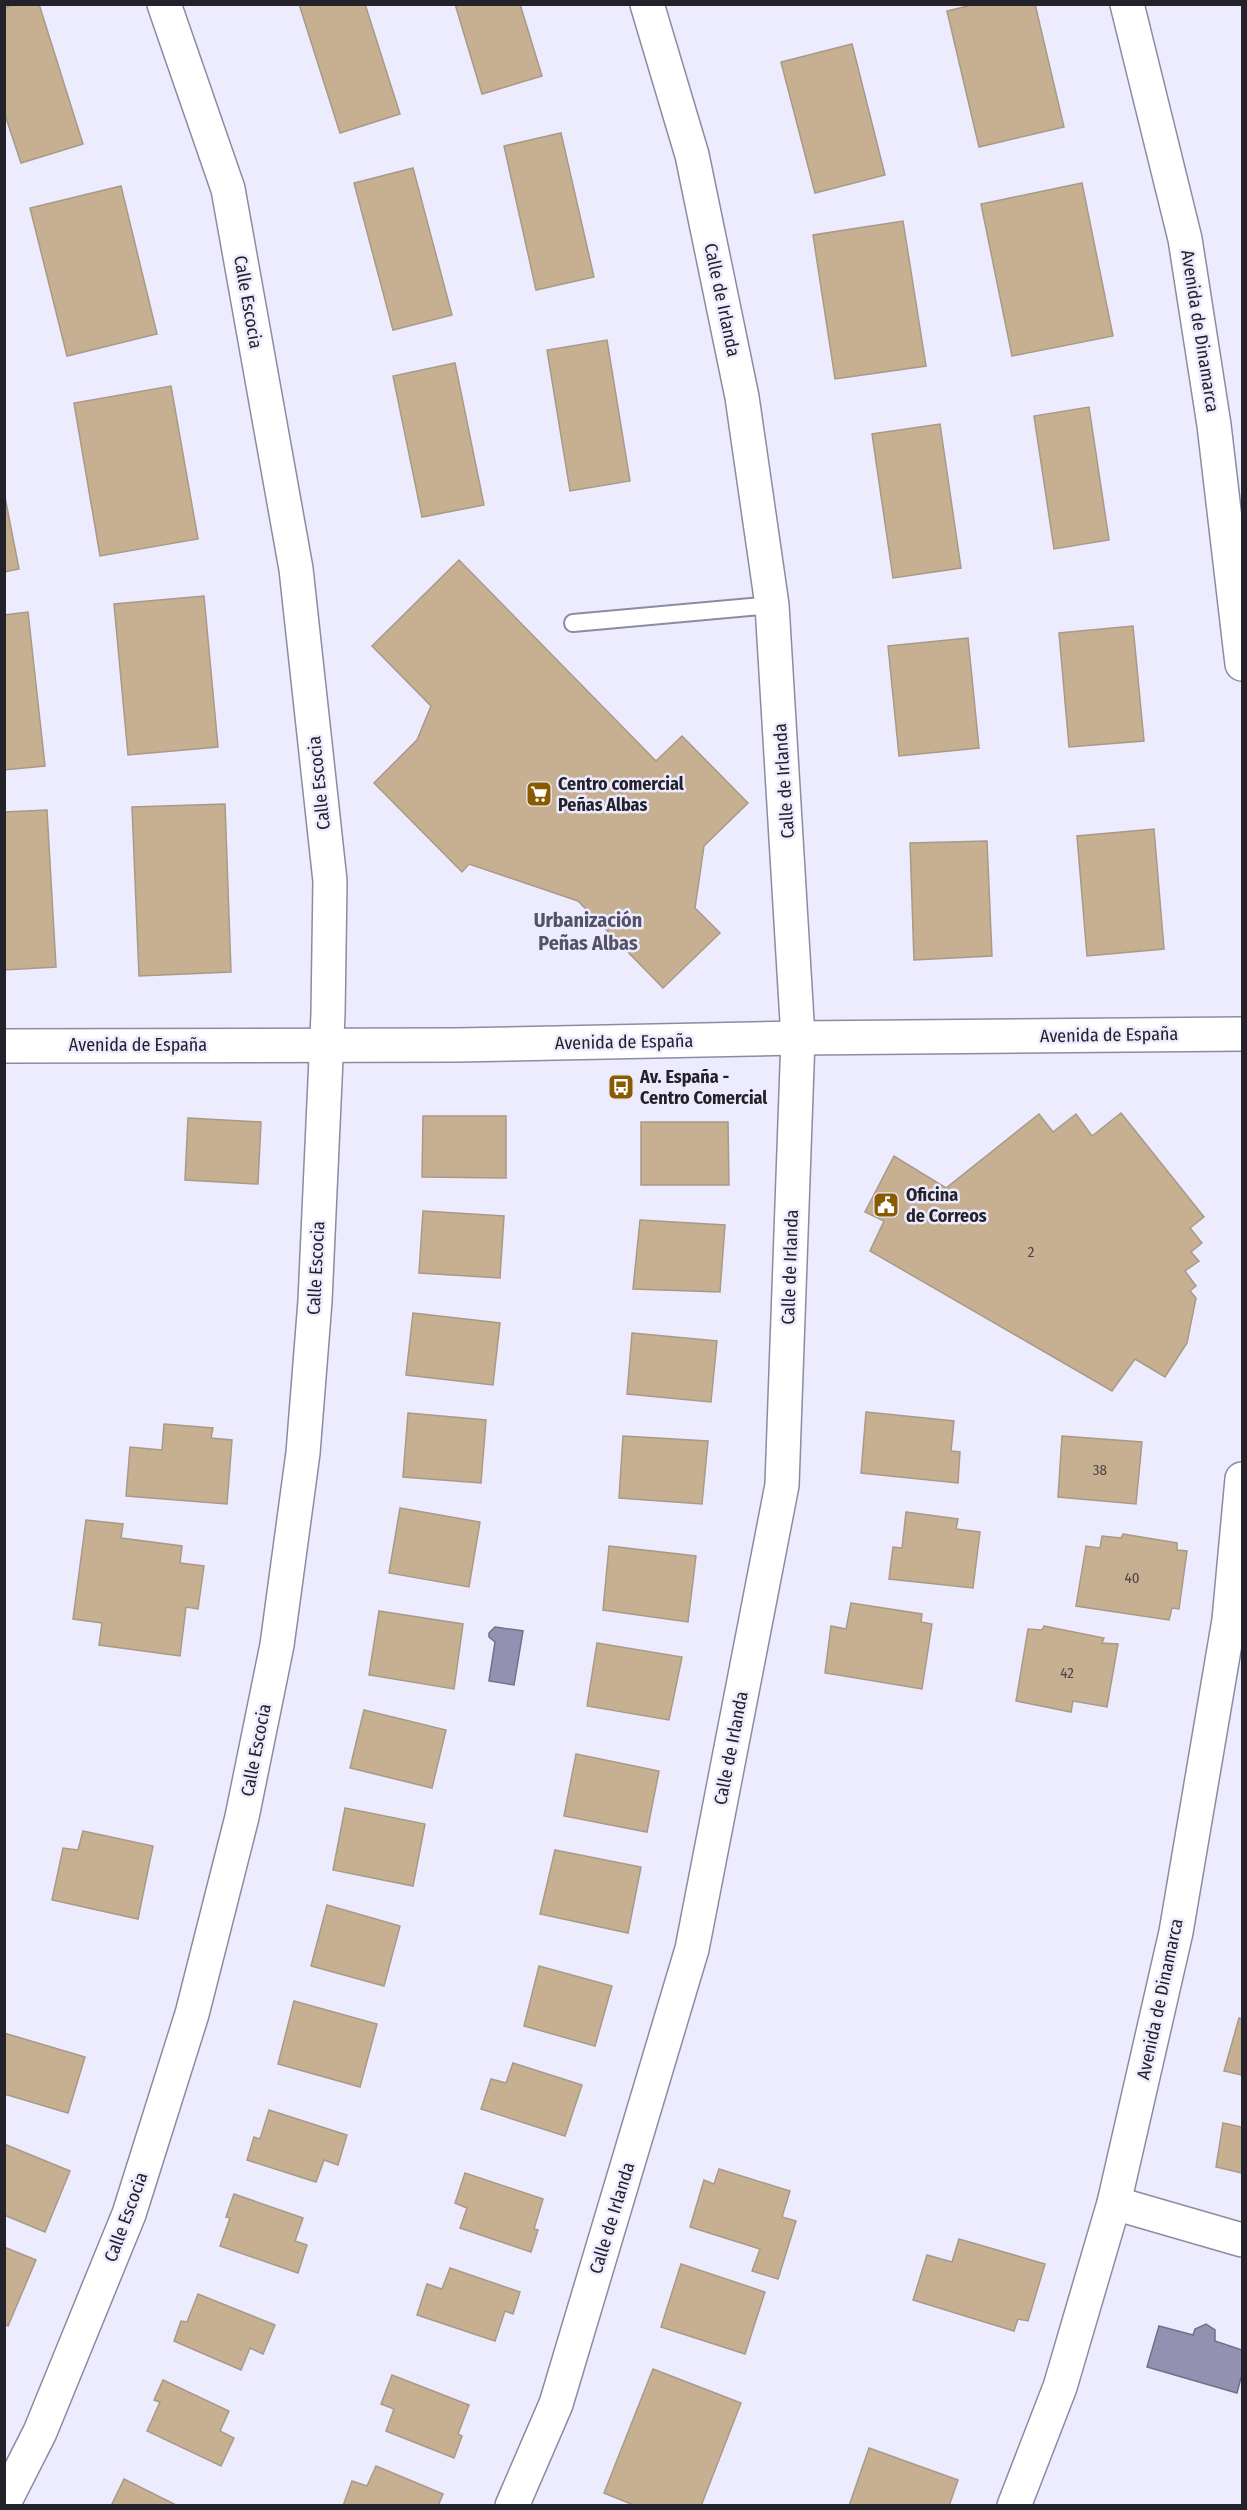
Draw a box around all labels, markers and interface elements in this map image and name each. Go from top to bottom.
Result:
street label: Calle de Irlanda [699,241,745,359]
street label: Avenida de Dinamarca [1176,248,1224,414]
street label: Calle Escocia [229,254,267,350]
street label: Calle de Irlanda [769,723,799,839]
street label: Calle Escocia [303,735,335,831]
place label: Centro comercial Peñas Albas [558,773,684,816]
supermarket icon: Centro comercial Peñas Albas [524,779,554,809]
district label: Urbanización Peñas Albas [534,908,642,955]
street label: Avenida de España [1040,1023,1179,1047]
street label: Avenida de España [555,1030,694,1054]
street label: Avenida de España [69,1034,207,1056]
place label: Av. España - Centro Comercial [639,1066,767,1109]
bus stop icon: Av. España - Centro Comercial [606,1072,636,1102]
place label: Oficina de Correos [906,1184,987,1227]
public building icon: Oficina de Correos [871,1190,901,1220]
street label: Calle de Irlanda [777,1209,803,1325]
street label: Calle Escocia [303,1220,329,1316]
house number: 2 [1028,1243,1035,1261]
house number: 38 [1093,1461,1107,1479]
house number: 40 [1124,1569,1140,1587]
house number: 42 [1060,1664,1074,1682]
street label: Calle de Irlanda [709,1689,753,1807]
street label: Calle Escocia [236,1702,276,1798]
street label: Avenida de Dinamarca [1132,1916,1188,2081]
street label: Calle de Irlanda [585,2159,639,2276]
street label: Calle Escocia [100,2169,152,2265]

